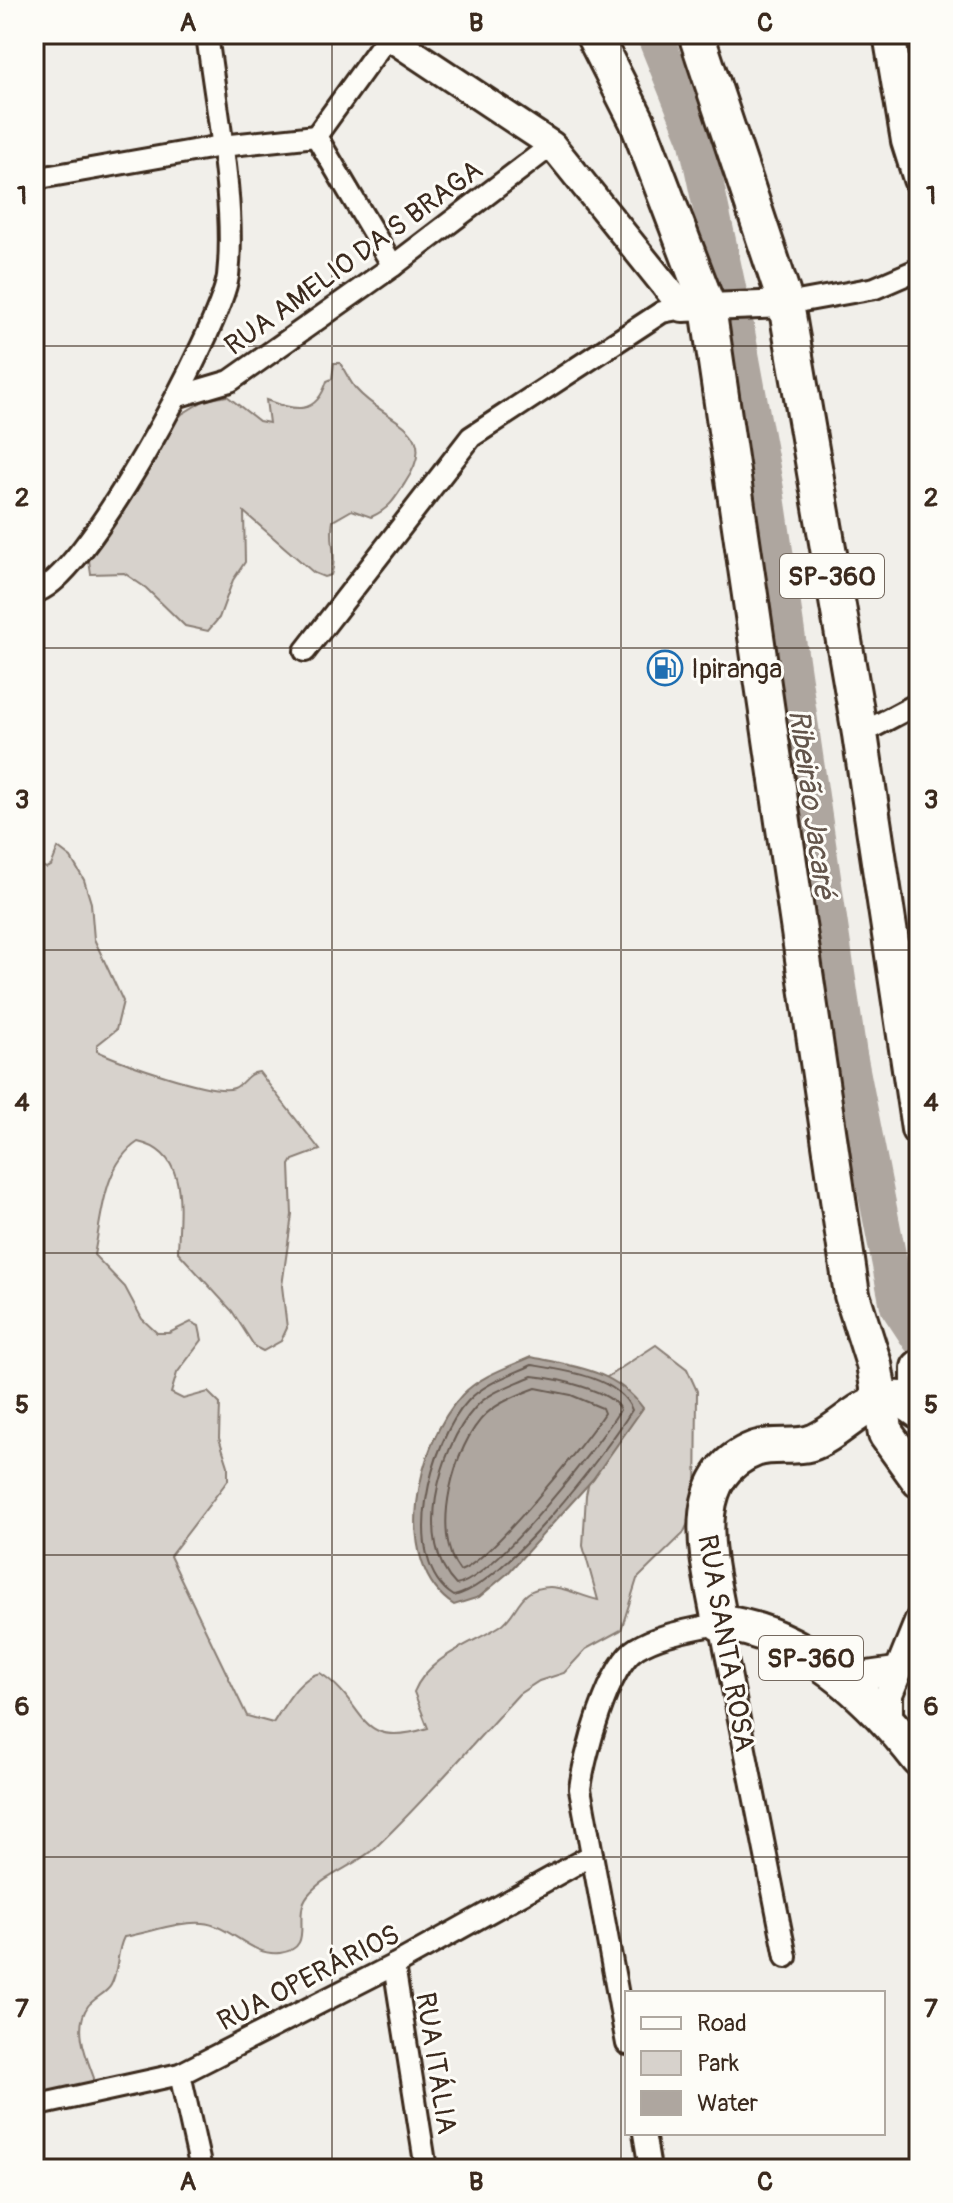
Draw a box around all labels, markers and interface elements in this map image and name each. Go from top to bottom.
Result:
text: A [180,7,197,39]
text: B [469,7,483,39]
text: C [757,7,773,39]
street label: RUA AMELIO DA S BRAGA [218,153,490,364]
text: 1 [17,180,27,212]
text: 1 [926,180,936,212]
text: 2 [15,482,29,514]
text: 2 [924,482,938,514]
road number: SP-360 [780,554,884,598]
fuel station icon: Ipiranga [646,649,684,687]
place label: Ipiranga [691,652,782,687]
water label: Ribeirão Jacaré [780,707,843,903]
text: 3 [15,784,29,816]
text: 3 [924,784,938,816]
text: 4 [14,1087,30,1119]
text: 4 [923,1087,939,1119]
text: 5 [15,1389,29,1421]
text: 5 [924,1389,938,1421]
street label: RUA SANTA ROSA [689,1532,762,1755]
road number: SP-360 [759,1636,863,1680]
text: 6 [14,1691,30,1723]
text: 6 [923,1691,939,1723]
street label: RUA OPERÁRIOS [212,1917,406,2039]
street label: RUA ITÁLIA [407,1990,464,2137]
legend [625,1991,885,2135]
text: 7 [15,1993,29,2025]
text: 7 [924,1993,938,2025]
text: Road [697,2009,747,2038]
text: Park [697,2049,739,2078]
text: Water [697,2089,758,2118]
text: A [180,2166,197,2198]
text: B [469,2166,483,2198]
text: C [757,2166,773,2198]

